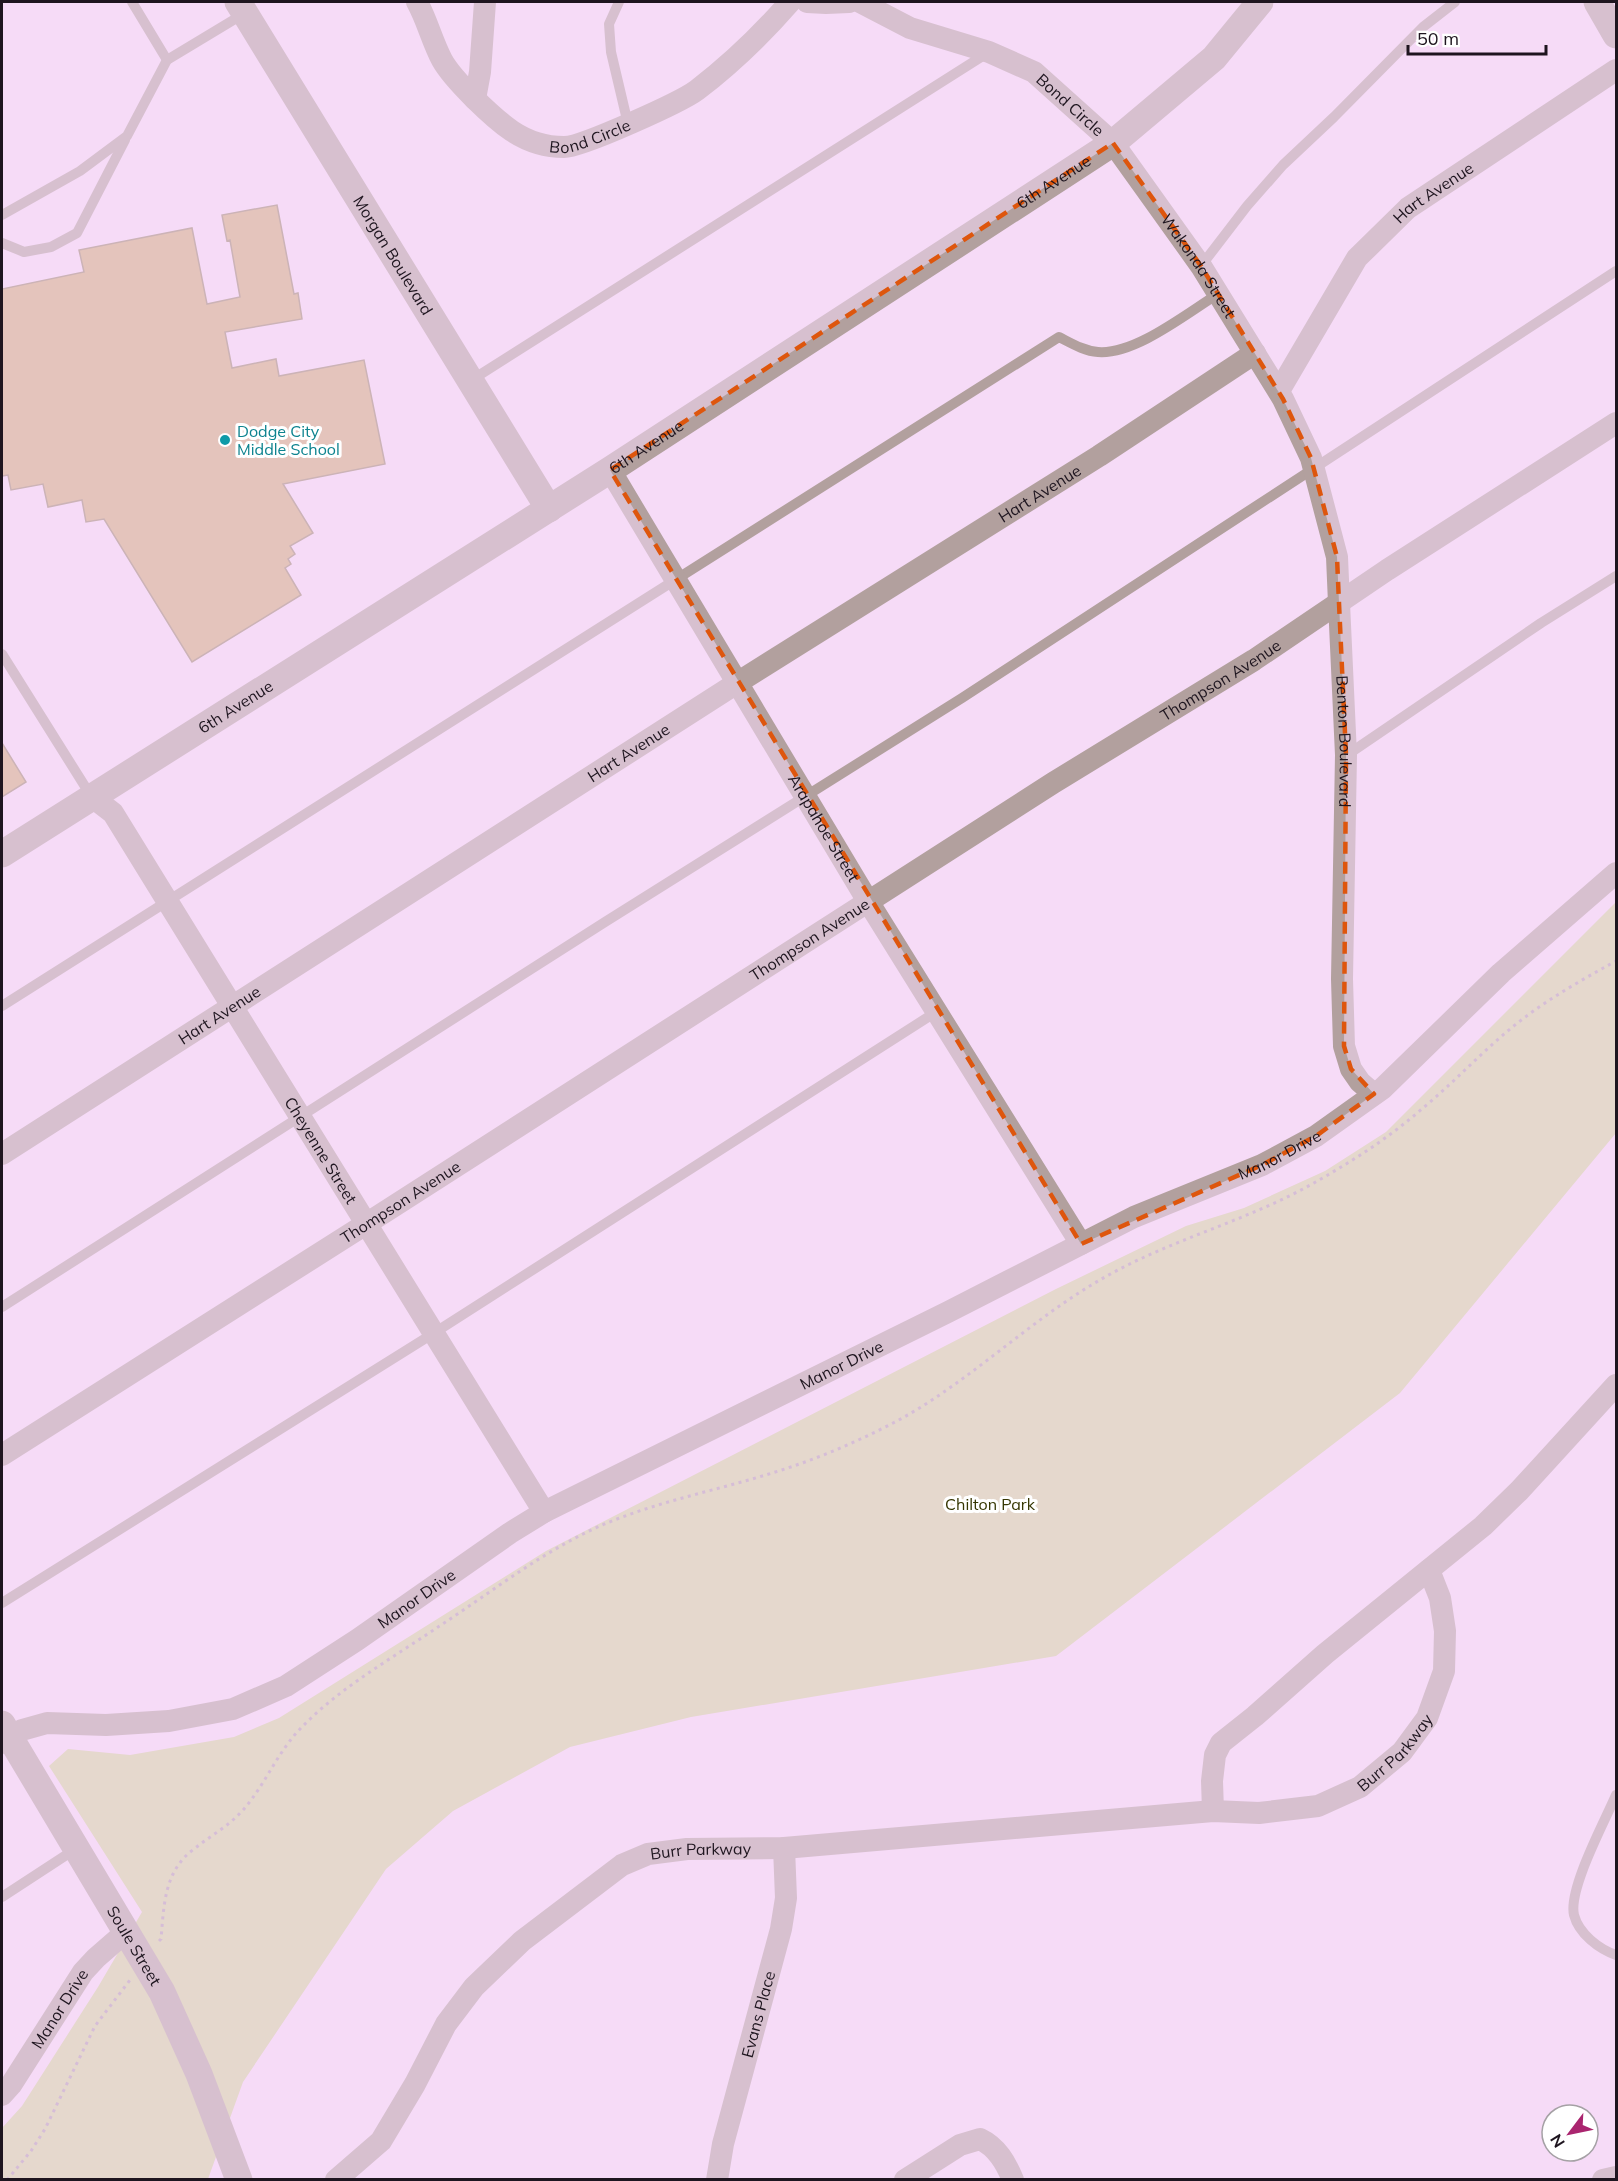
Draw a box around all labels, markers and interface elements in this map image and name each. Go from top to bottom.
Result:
scale bar [1408,18,1546,56]
text: 50 m [1417,27,1459,50]
street label: Bond Circle [1032,69,1108,140]
street label: Bond Circle [548,115,633,157]
street label: 6th Avenue [1013,150,1094,213]
street label: Hart Avenue [1389,158,1477,227]
street label: Morgan Boulevard [349,192,437,319]
street label: Wakonda Street [1157,210,1241,322]
street label: 6th Avenue [605,415,687,478]
place label: Dodge City Middle School [237,421,340,459]
marker: Dodge City Middle School [218,433,232,447]
street label: Hart Avenue [994,460,1084,527]
street label: Thompson Avenue [1156,635,1284,725]
street label: Benton Boulevard [1332,675,1356,808]
street label: 6th Avenue [194,676,276,738]
street label: Hart Avenue [584,719,673,786]
street label: Arapahoe Street [784,770,864,886]
street label: Thompson Avenue [746,894,873,985]
street label: Hart Avenue [174,981,264,1048]
street label: Cheyenne Street [280,1093,362,1208]
street label: Manor Drive [1235,1125,1324,1184]
street label: Thompson Avenue [337,1156,464,1248]
street label: Manor Drive [796,1336,886,1394]
park label: Chilton Park [945,1494,1036,1514]
street label: Manor Drive [374,1564,459,1633]
street label: Burr Parkway [1353,1709,1437,1795]
street label: Burr Parkway [649,1838,752,1864]
street label: Soule Street [103,1902,166,1989]
street label: Manor Drive [27,1965,92,2052]
street label: Evans Place [737,1969,779,2060]
north arrow [1540,2103,1600,2163]
text: N [1546,2131,1569,2151]

